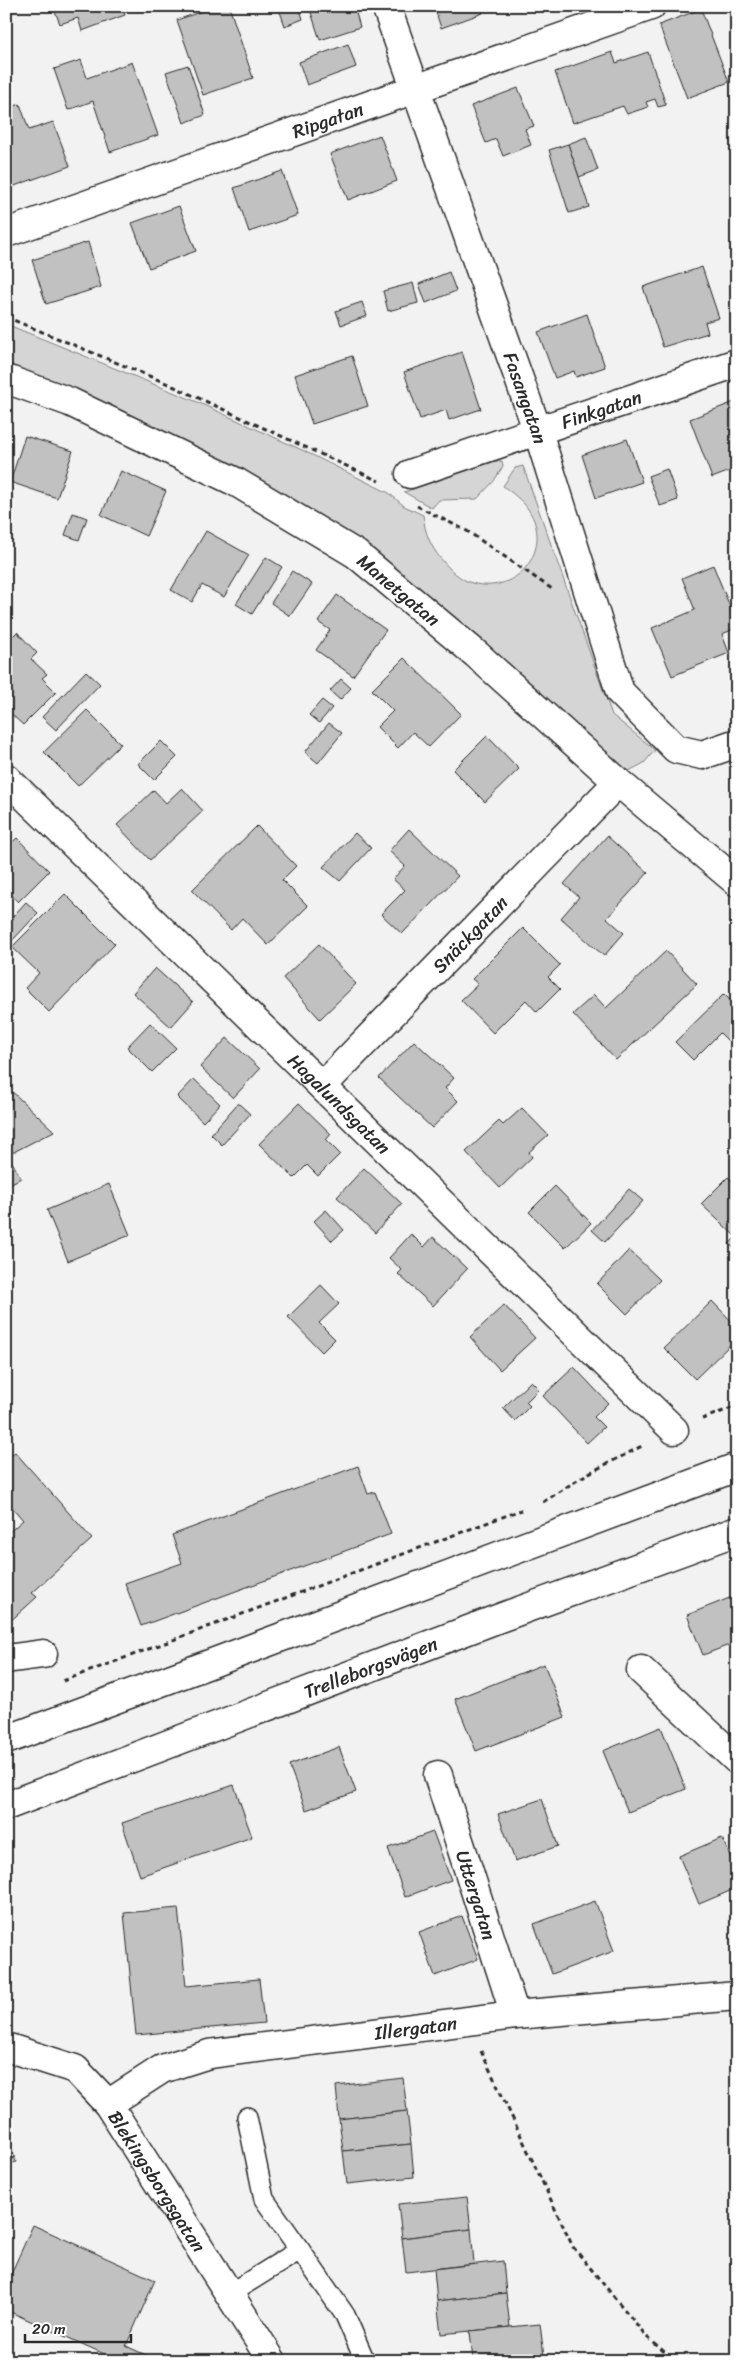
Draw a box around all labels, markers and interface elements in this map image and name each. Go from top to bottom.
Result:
street label: Ripgatan [288,93,368,148]
street label: Fasangatan [494,347,557,448]
street label: Finkgatan [557,381,646,439]
street label: Manetgatan [349,545,448,635]
street label: Snäckgatan [424,888,516,981]
street label: Hagalundsgatan [280,1045,399,1163]
street label: Trelleborgsvägen [299,1627,442,1708]
street label: Uttergatan [446,1846,506,1944]
street label: Illergatan [371,2007,459,2050]
street label: Blekingsborgsgatan [99,2104,215,2259]
scale bar [25,2312,131,2344]
text: 20 m [32,2316,66,2342]

